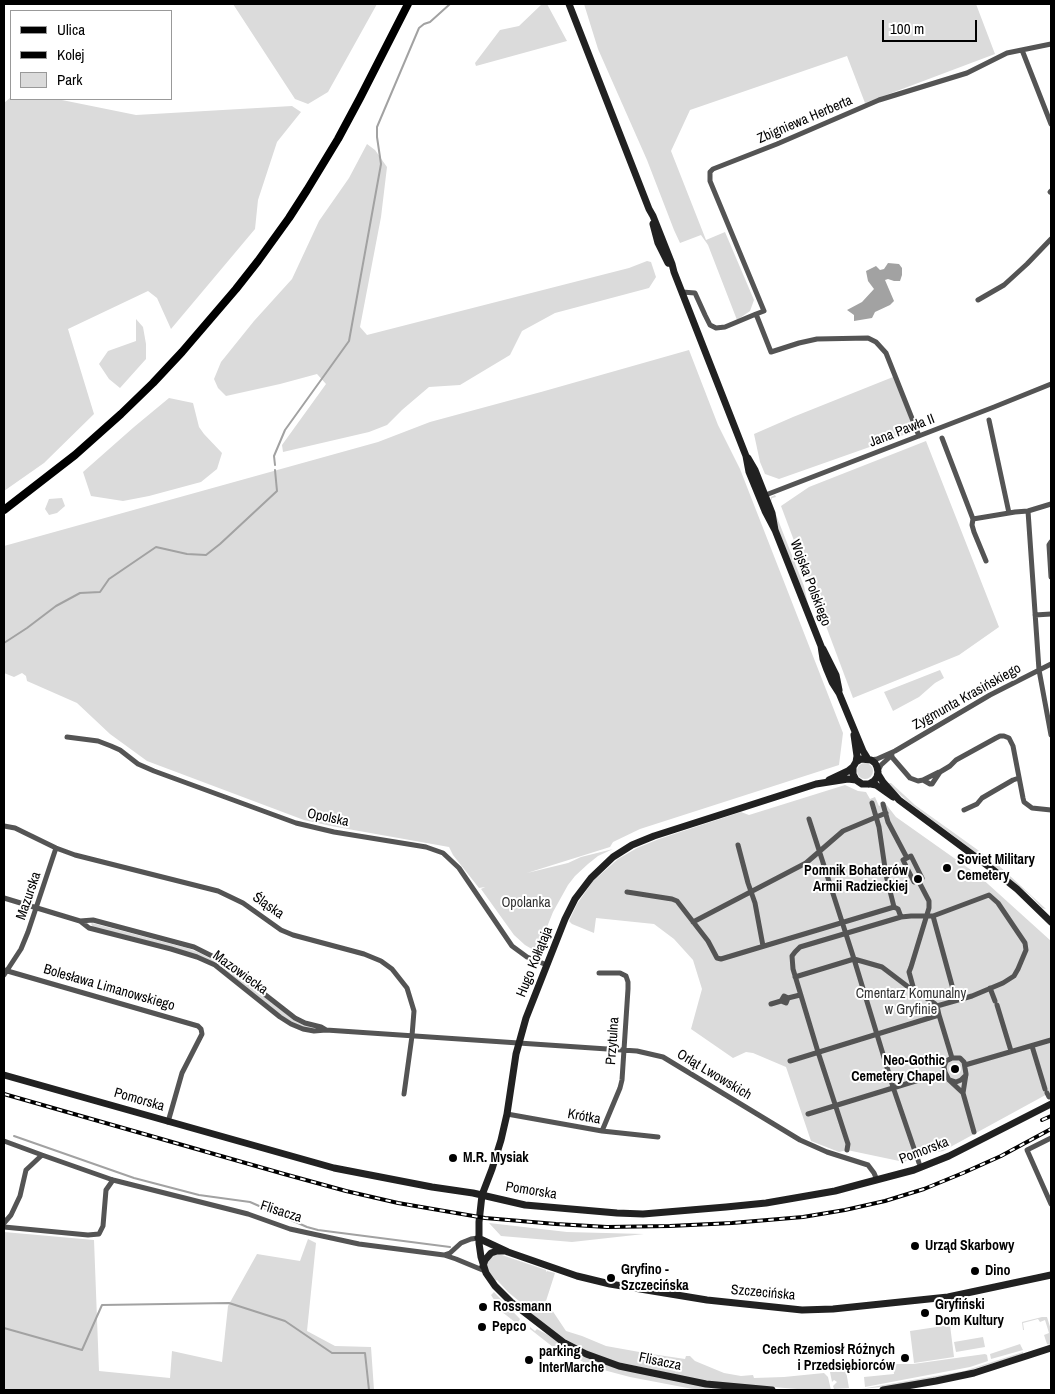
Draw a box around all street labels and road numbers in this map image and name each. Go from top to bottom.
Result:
street label: Zbigniewa Herberta [755,92,855,148]
street label: Jana Pawła II [867,411,937,451]
street label: Wojska Polskiego [786,537,834,629]
street label: Zygmunta Krasińskiego [910,660,1024,734]
street label: Opolska [306,805,350,831]
street label: Mazurska [13,870,45,922]
street label: Śląska [249,889,287,923]
street label: Hugo Kołłątaja [513,924,557,1000]
street label: Mazowiecka [209,947,271,999]
street label: Bolesława Limanowskiego [41,961,177,1015]
street label: Przytulna [603,1017,623,1065]
street label: Orląt Lwowskich [674,1046,754,1104]
street label: Pomorska [112,1085,166,1115]
street label: Krótka [566,1106,602,1128]
street label: Pomorska [897,1134,951,1168]
street label: Pomorska [504,1179,558,1203]
street label: Flisacza [258,1197,304,1227]
street label: Szczecińska [730,1282,796,1304]
street label: Flisacza [637,1349,683,1375]

